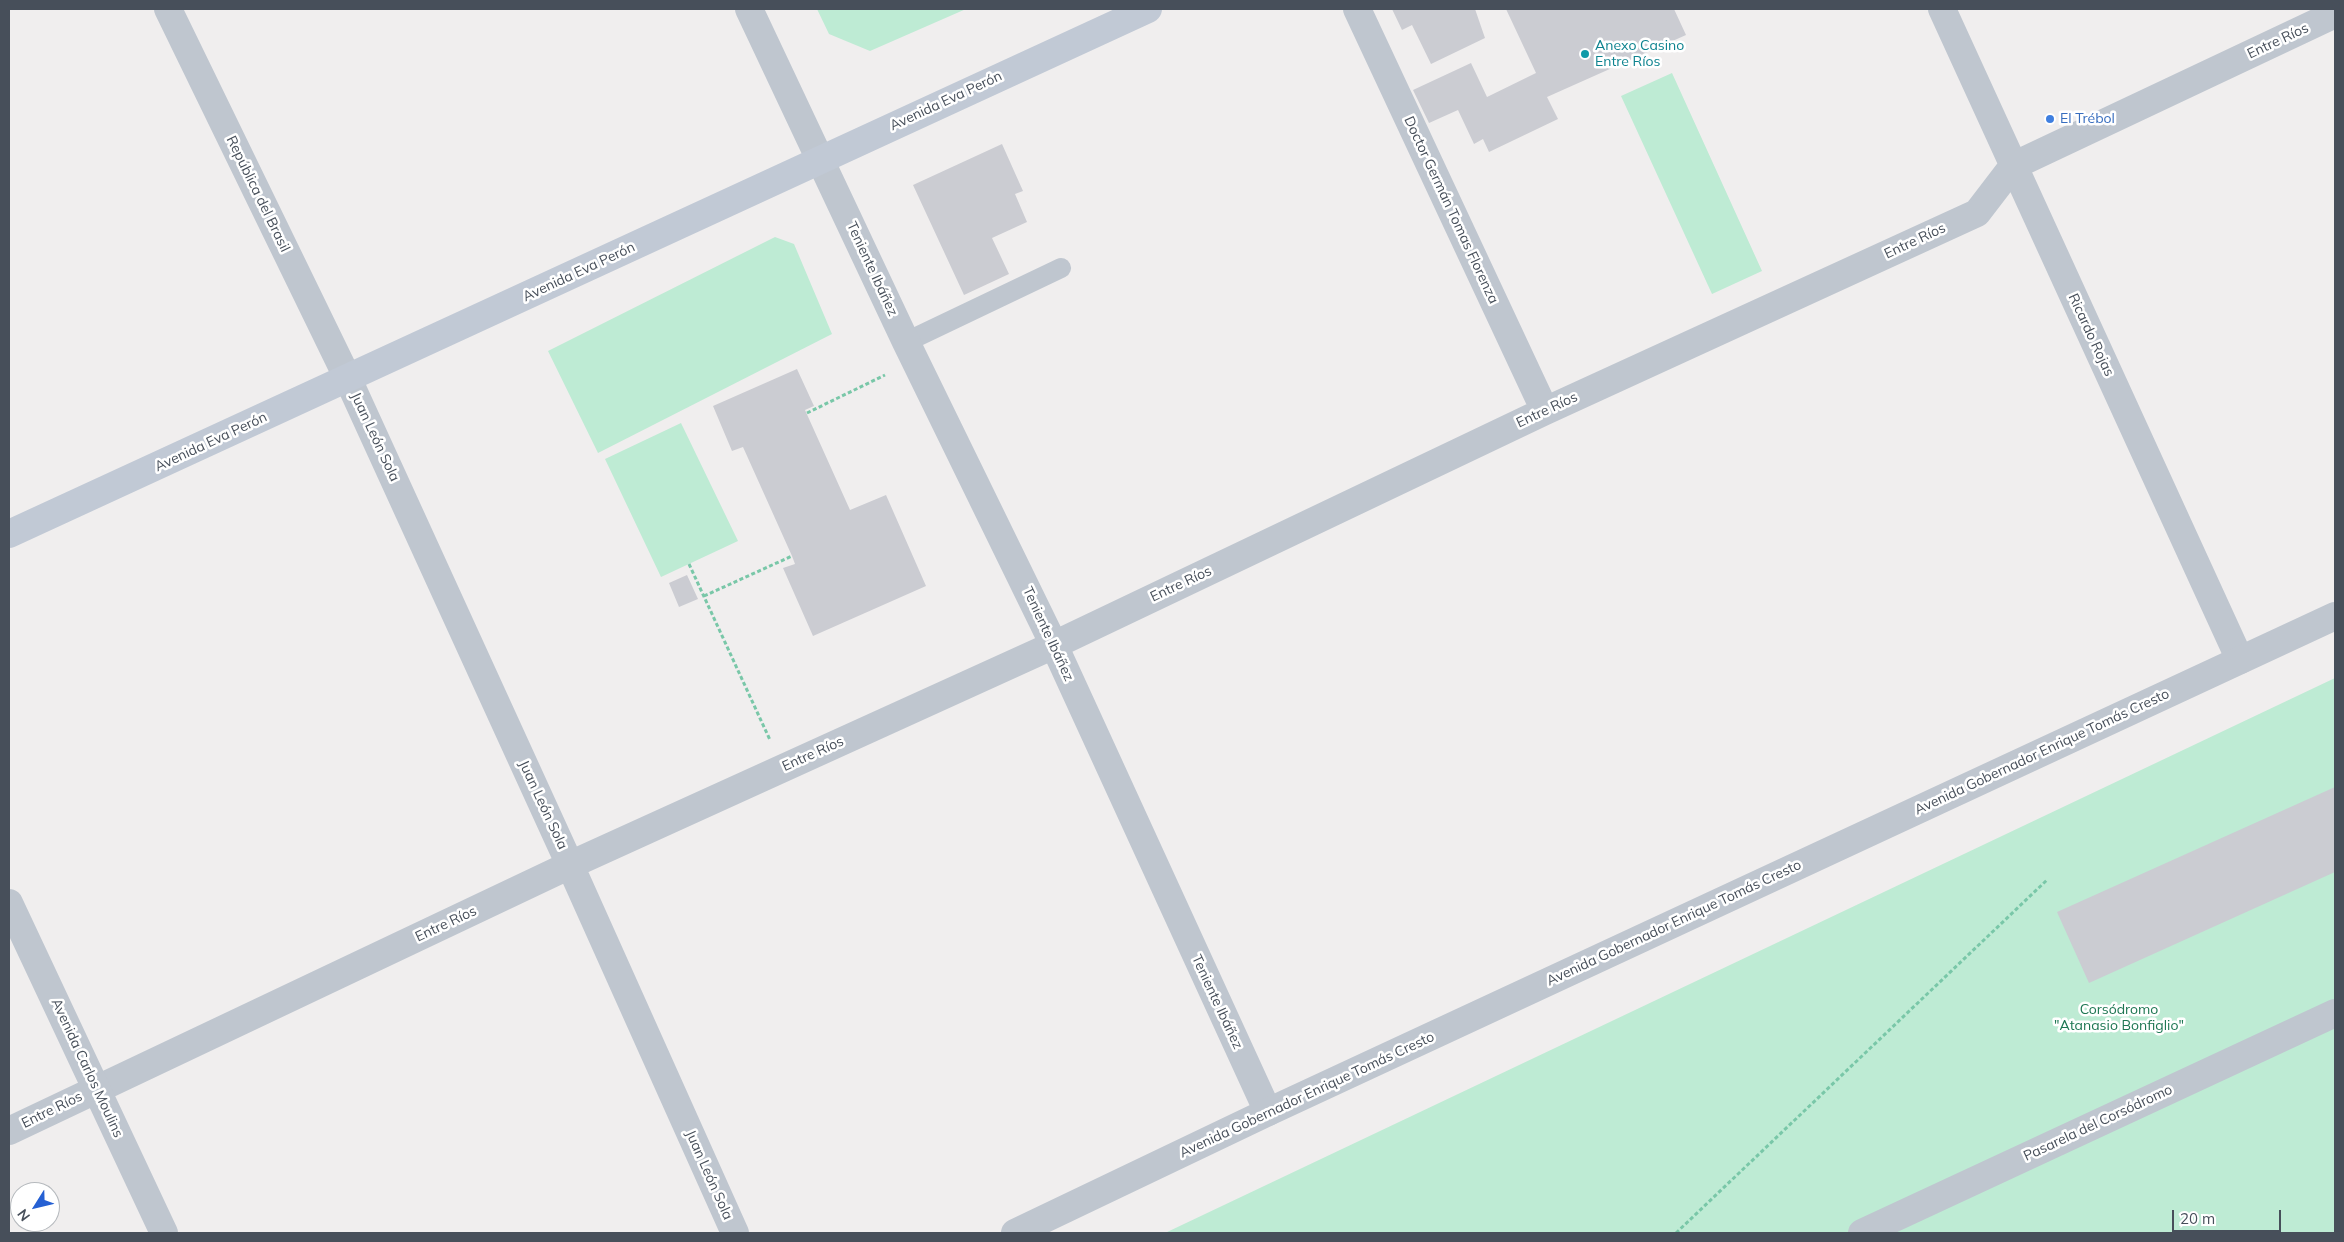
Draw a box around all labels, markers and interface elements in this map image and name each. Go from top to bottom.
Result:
street label: Entre Ríos [2245,20,2311,62]
place label: Anexo Casino Entre Ríos [1595,38,1684,70]
marker: Anexo Casino Entre Ríos [1579,48,1591,60]
street label: Avenida Eva Perón [887,68,1005,134]
place label: El Trébol [2060,111,2115,127]
marker: El Trébol [2044,113,2056,125]
street label: Doctor Germán Tomas Florenza [1400,114,1502,306]
street label: República del Brasil [223,133,293,255]
street label: Teniente Ibáñez [843,219,901,319]
street label: Entre Ríos [1882,220,1948,262]
street label: Avenida Eva Perón [520,239,638,305]
street label: Ricardo Rojas [2064,291,2118,379]
street label: Entre Ríos [1514,389,1580,431]
street label: Juan León Sola [347,390,403,484]
street label: Avenida Eva Perón [152,409,270,475]
street label: Entre Ríos [1148,563,1214,605]
street label: Teniente Ibáñez [1019,584,1077,684]
street label: Avenida Gobernador Enrique Tomás Cresto [1912,685,2172,819]
street label: Entre Ríos [780,733,846,775]
street label: Juan León Sola [515,758,571,852]
street label: Avenida Gobernador Enrique Tomás Cresto [1544,856,1804,990]
street label: Entre Ríos [413,903,479,945]
street label: Teniente Ibáñez [1188,952,1246,1052]
street label: Avenida Carlos Moulins [47,996,127,1140]
park label: Corsódromo "Atanasio Bonfiglio" [2054,1002,2184,1034]
street label: Avenida Gobernador Enrique Tomás Cresto [1177,1028,1437,1162]
street label: Pasarela del Corsódromo [2021,1081,2175,1165]
street label: Entre Ríos [19,1088,85,1132]
street label: Juan León Sola [682,1128,736,1222]
north arrow [10,1182,60,1232]
scale bar [2174,1200,2283,1232]
text: N [13,1206,34,1225]
text: 20 m [2180,1209,2215,1228]

